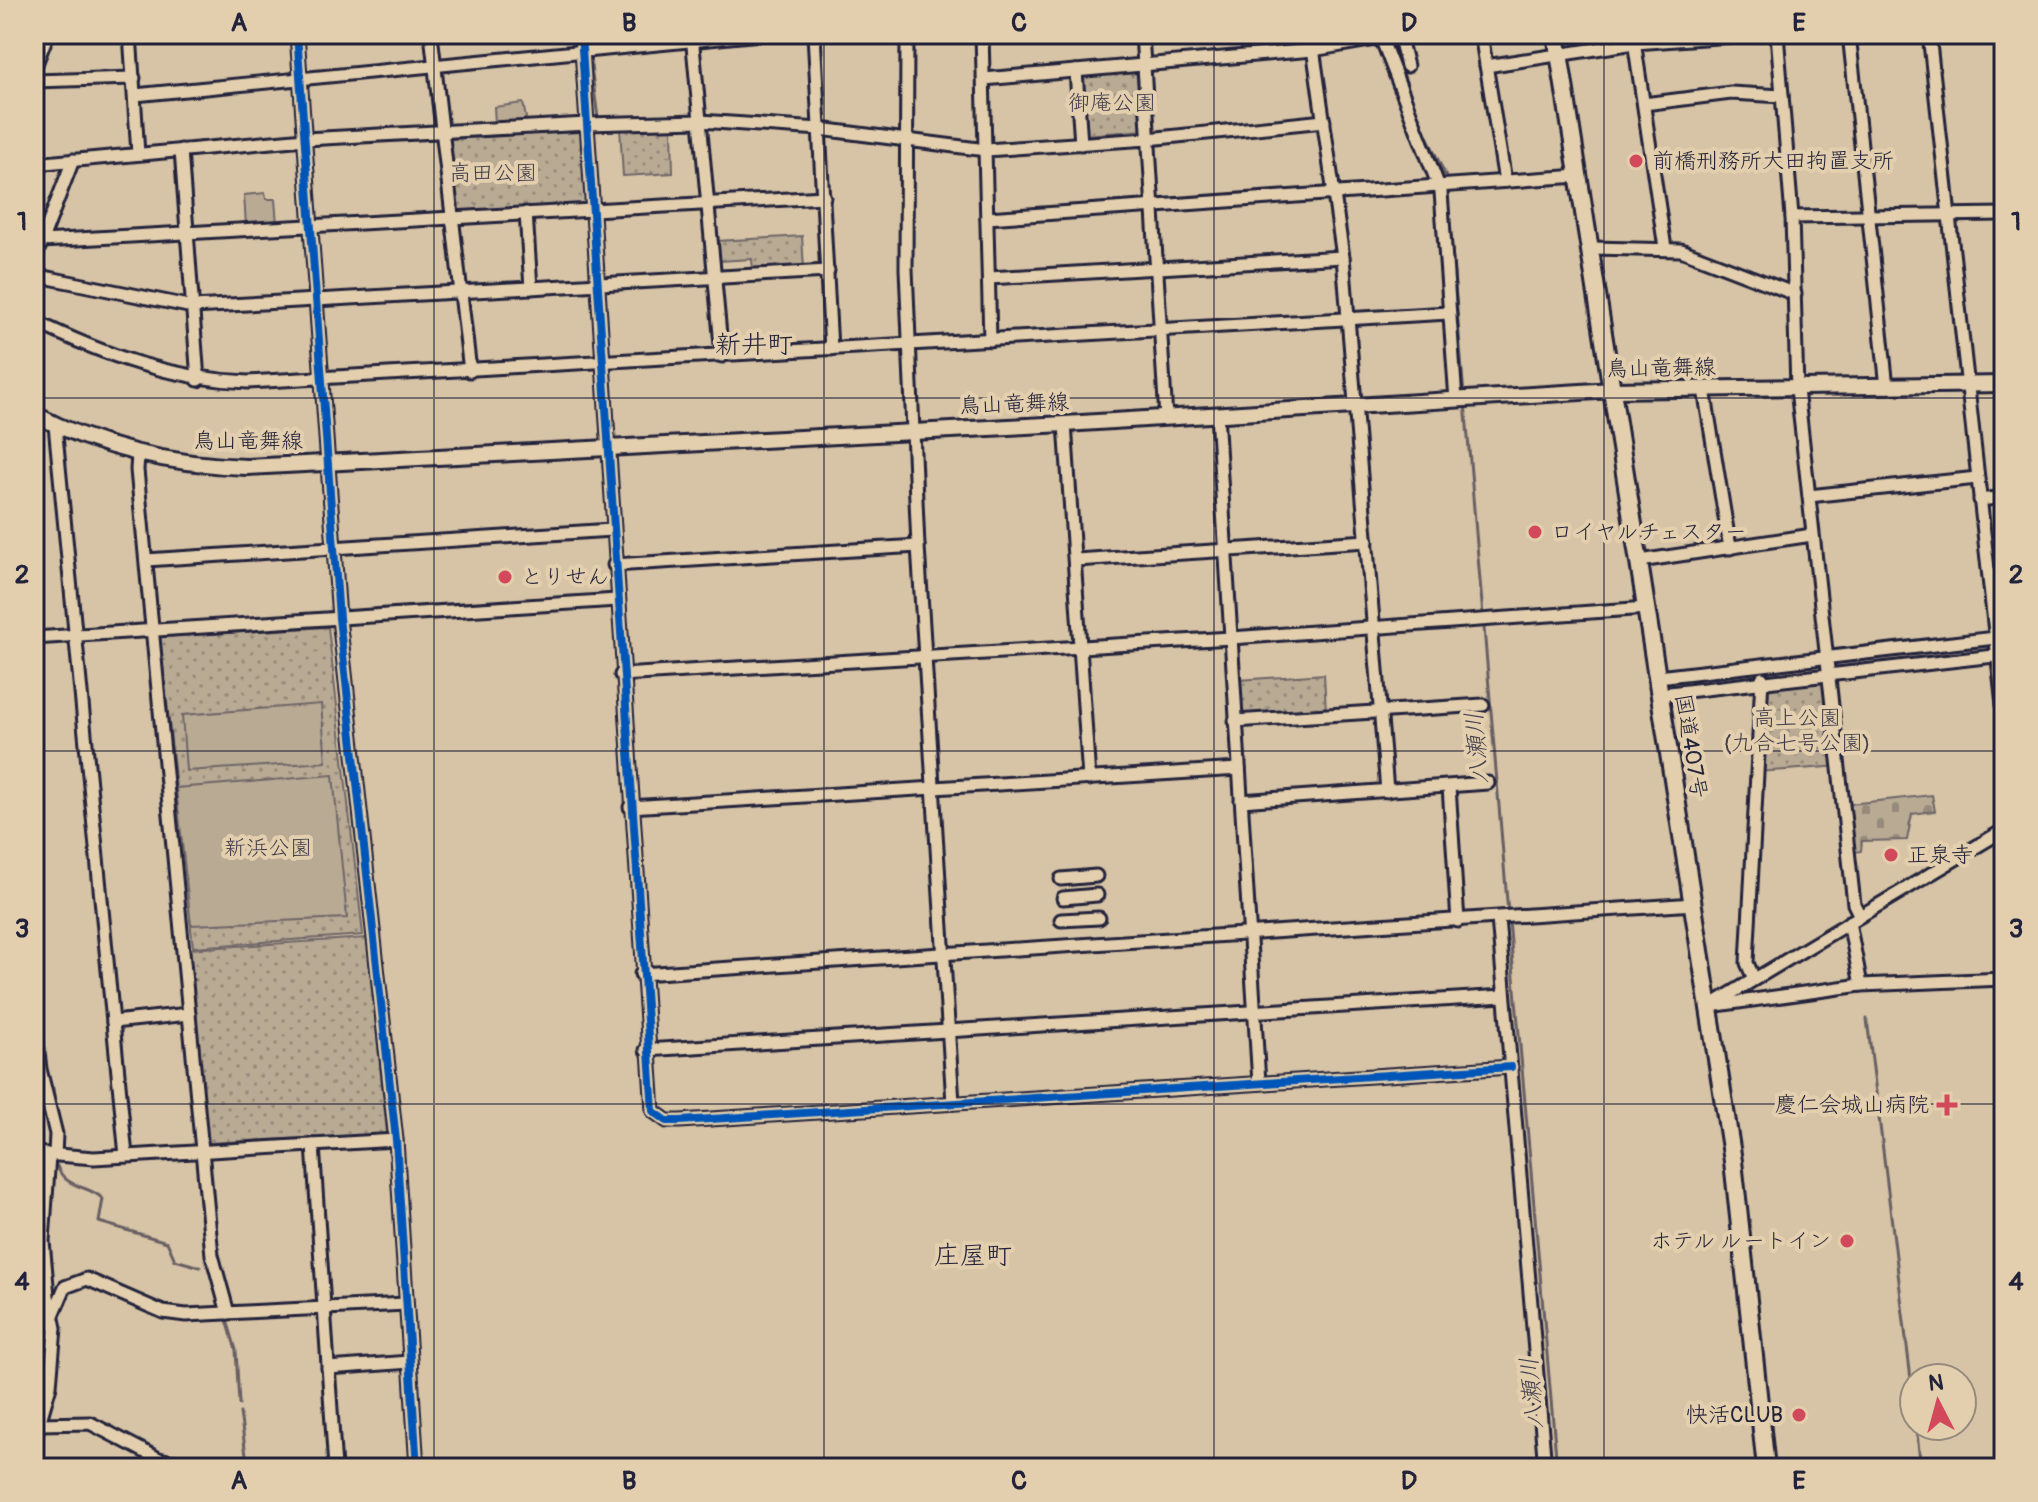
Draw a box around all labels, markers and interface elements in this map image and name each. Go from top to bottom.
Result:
text: A [231,7,248,39]
text: B [622,7,636,39]
text: C [1011,7,1027,39]
text: D [1401,7,1417,39]
text: E [1792,7,1806,39]
park label: 御庵公園 [1068,89,1156,117]
place label: 前橋刑務所大田拘置支所 [1652,147,1894,175]
marker: 前橋刑務所大田拘置支所 [1627,152,1645,170]
park label: 高田公園 [449,159,537,187]
text: 1 [17,206,27,238]
text: 1 [2011,206,2021,238]
district label: 新井町 [715,329,793,361]
street label: 鳥山竜舞線 [1606,353,1716,383]
street label: 鳥山竜舞線 [959,388,1069,420]
street label: 鳥山竜舞線 [193,427,303,455]
place label: ロイヤルチェスター [1551,518,1747,546]
marker: ロイヤルチェスター [1526,523,1544,541]
text: 2 [15,559,29,591]
text: 2 [2009,559,2023,591]
place label: とりせん [521,563,609,591]
marker: とりせん [496,568,514,586]
street label: 国道407号 [1669,692,1713,800]
park label: 高上公園 (九合七号公園) [1724,704,1870,757]
water label: 八瀬川 [1459,711,1495,785]
park label: 新浜公園 [224,834,312,862]
place label: 正泉寺 [1907,841,1973,869]
marker: 正泉寺 [1882,846,1900,864]
text: 3 [15,913,29,945]
text: 3 [2009,913,2023,945]
place label: 慶仁会城山病院 [1775,1091,1929,1119]
marker: 慶仁会城山病院 [1936,1094,1958,1116]
place label: ホテル ルートイン [1650,1227,1831,1255]
marker: ホテル ルートイン [1838,1232,1856,1250]
district label: 庄屋町 [934,1240,1012,1272]
text: 4 [14,1266,30,1298]
text: 4 [2008,1266,2024,1298]
water label: 八瀬川 [1514,1356,1550,1430]
north arrow [1898,1362,1978,1442]
text: N [1927,1368,1945,1398]
place label: 快活CLUB [1686,1401,1783,1429]
marker: 快活CLUB [1790,1406,1808,1424]
text: A [231,1465,248,1497]
text: B [622,1465,636,1497]
text: C [1011,1465,1027,1497]
text: D [1401,1465,1417,1497]
text: E [1792,1465,1806,1497]

